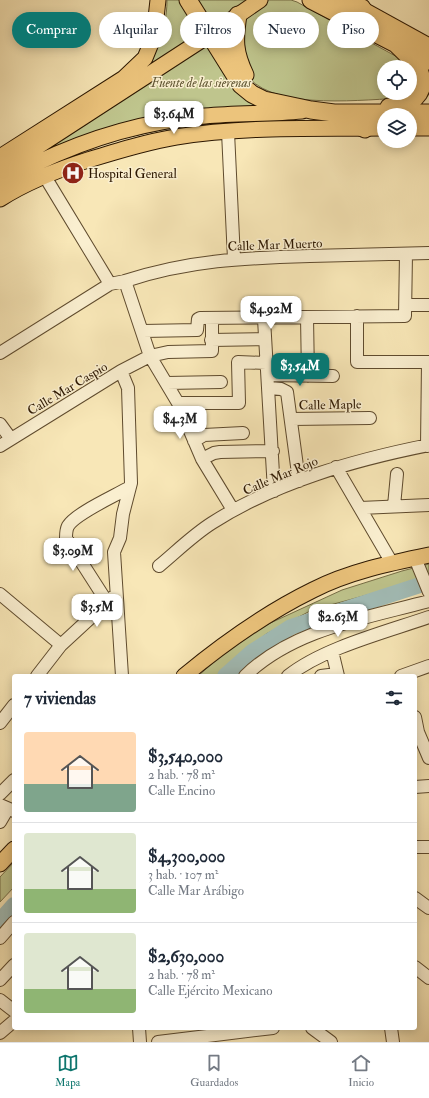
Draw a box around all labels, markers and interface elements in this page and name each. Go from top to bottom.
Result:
chip: Comprar [12,12,91,48]
chip: Alquilar [99,12,172,48]
chip: Filtros [180,12,245,48]
chip: Nuevo [253,12,319,48]
chip: Piso [327,12,379,48]
map controls [377,60,417,148]
button: locate [377,60,417,100]
park label: Fuente de las sierenas [150,75,251,91]
pin: $3.64M [141,101,207,135]
text: $3.64M [153,106,195,122]
button: layers [377,108,417,148]
hospital icon: Hospital General [60,160,86,186]
place label: Hospital General [88,166,177,183]
street label: Calle Mar Muerto [227,235,323,255]
pin: $4.92M [238,296,304,330]
text: $4.92M [250,301,293,317]
pin: $3.54M [267,353,333,387]
text: $3.54M [280,358,320,374]
street label: Calle Mar Caspio [25,359,111,420]
street label: Calle Maple [299,396,362,415]
pin: $4.3M [152,406,208,440]
text: $4.3M [163,411,197,427]
street label: Calle Mar Rojo [241,453,320,499]
pin: $3.09M [40,538,106,572]
text: $3.09M [53,543,93,559]
pin: $3.5M [69,594,125,628]
text: $3.5M [81,599,113,615]
pin: $2.63M [305,604,371,638]
text: $2.63M [318,609,358,625]
icon: filters [383,687,405,709]
text: 7 viviendas [24,688,96,709]
text: $3,540,000 [148,746,223,767]
icon: home [56,748,104,796]
text: 2 hab. · 78 m² [148,767,215,783]
text: Calle Encino [148,783,215,799]
text: $4,300,000 [148,846,225,867]
icon: home [56,849,104,897]
text: 3 hab. · 107 m² [148,867,219,883]
text: Calle Mar Arábigo [148,883,244,899]
text: $2,630,000 [148,946,224,967]
icon: home [56,949,104,997]
text: 2 hab. · 78 m² [148,967,215,983]
text: Calle Ejército Mexicano [148,983,272,999]
tab: Mapa [55,1052,80,1089]
tab: Guardados [190,1052,238,1089]
tab: Inicio [348,1052,374,1089]

